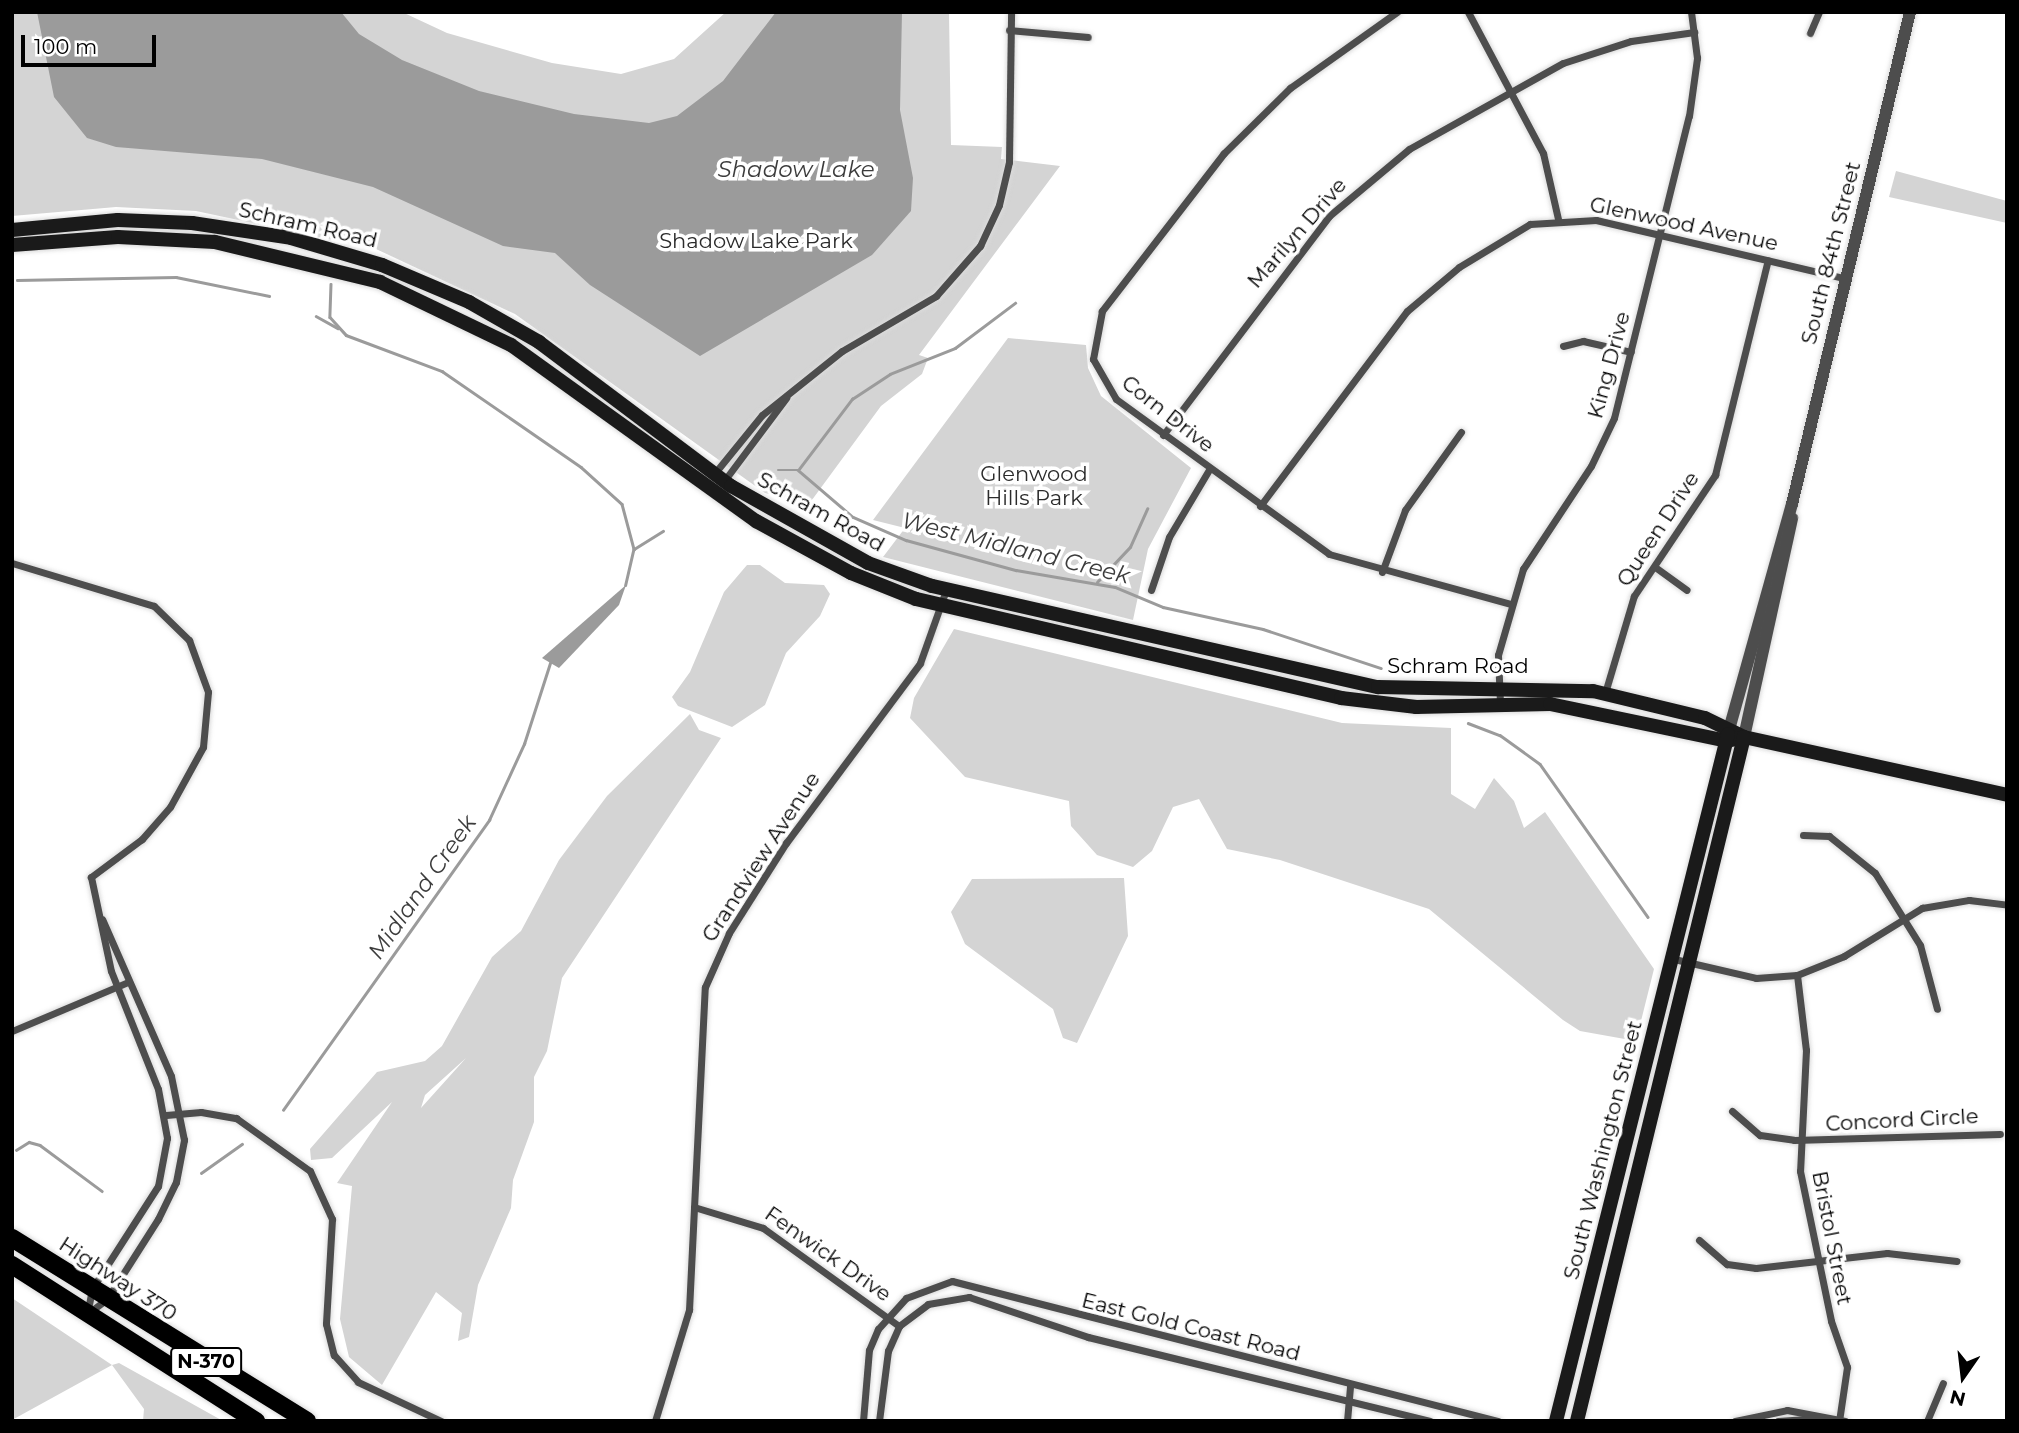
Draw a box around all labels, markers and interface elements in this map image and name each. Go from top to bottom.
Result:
scale bar [24,21,159,65]
text: 100 m [34,34,97,59]
water label: Shadow Lake [717,155,875,183]
street label: South 84th Street [1796,159,1866,347]
street label: Marilyn Drive [1242,173,1352,293]
street label: Glenwood Avenue [1587,192,1781,256]
street label: Schram Road [236,197,380,253]
park label: Shadow Lake Park [659,228,853,254]
street label: King Drive [1583,309,1635,421]
street label: Corn Drive [1117,370,1219,458]
park label: Glenwood Hills Park [980,461,1088,511]
street label: Schram Road [753,467,889,557]
street label: Queen Drive [1612,467,1704,591]
water label: West Midland Creek [899,506,1133,590]
street label: Schram Road [1387,653,1529,679]
street label: Grandview Avenue [697,767,825,947]
water label: Midland Creek [362,810,482,964]
street label: South Washington Street [1559,1018,1647,1282]
street label: Concord Circle [1825,1103,1979,1137]
street label: Bristol Street [1807,1169,1857,1307]
street label: Fenwick Drive [760,1201,896,1307]
street label: Highway 370 [54,1232,182,1326]
street label: East Gold Coast Road [1079,1288,1303,1366]
north arrow [1928,1342,1998,1412]
road number: N-370 [169,1346,243,1378]
text: N [1948,1385,1968,1411]

